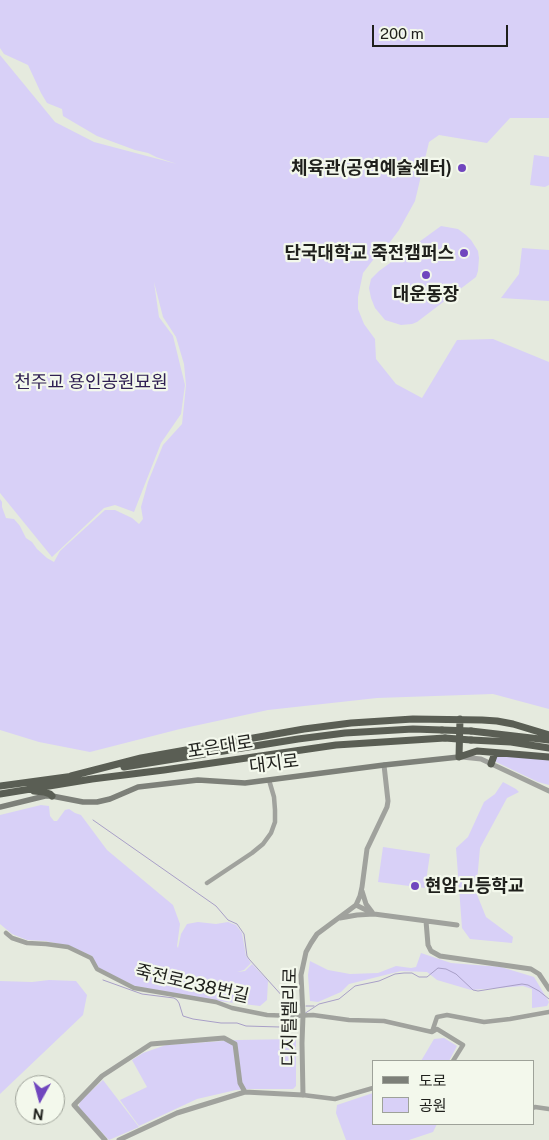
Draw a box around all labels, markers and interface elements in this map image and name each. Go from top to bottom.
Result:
scale bar [374,15,510,47]
text: 200 m [380,25,424,42]
place label: 체육관(공연예술센터) [291,157,452,179]
marker: 체육관(공연예술센터) [456,162,468,174]
place label: 단국대학교 죽전캠퍼스 [284,242,454,264]
marker: 단국대학교 죽전캠퍼스 [458,247,470,259]
marker: 대운동장 [420,269,432,281]
place label: 대운동장 [393,283,459,305]
park label: 천주교 용인공원묘원 [14,371,168,393]
street label: 포은대로 [186,731,254,763]
street label: 대지로 [248,750,300,778]
place label: 현암고등학교 [425,875,524,897]
marker: 현암고등학교 [409,880,421,892]
street label: 죽전로238번길 [133,960,251,1008]
street label: 디지털벨리로 [278,967,302,1067]
legend [372,1060,534,1125]
text: 도로 [419,1072,447,1089]
north arrow [15,1075,65,1125]
text: 공원 [419,1097,447,1114]
text: N [32,1105,45,1123]

